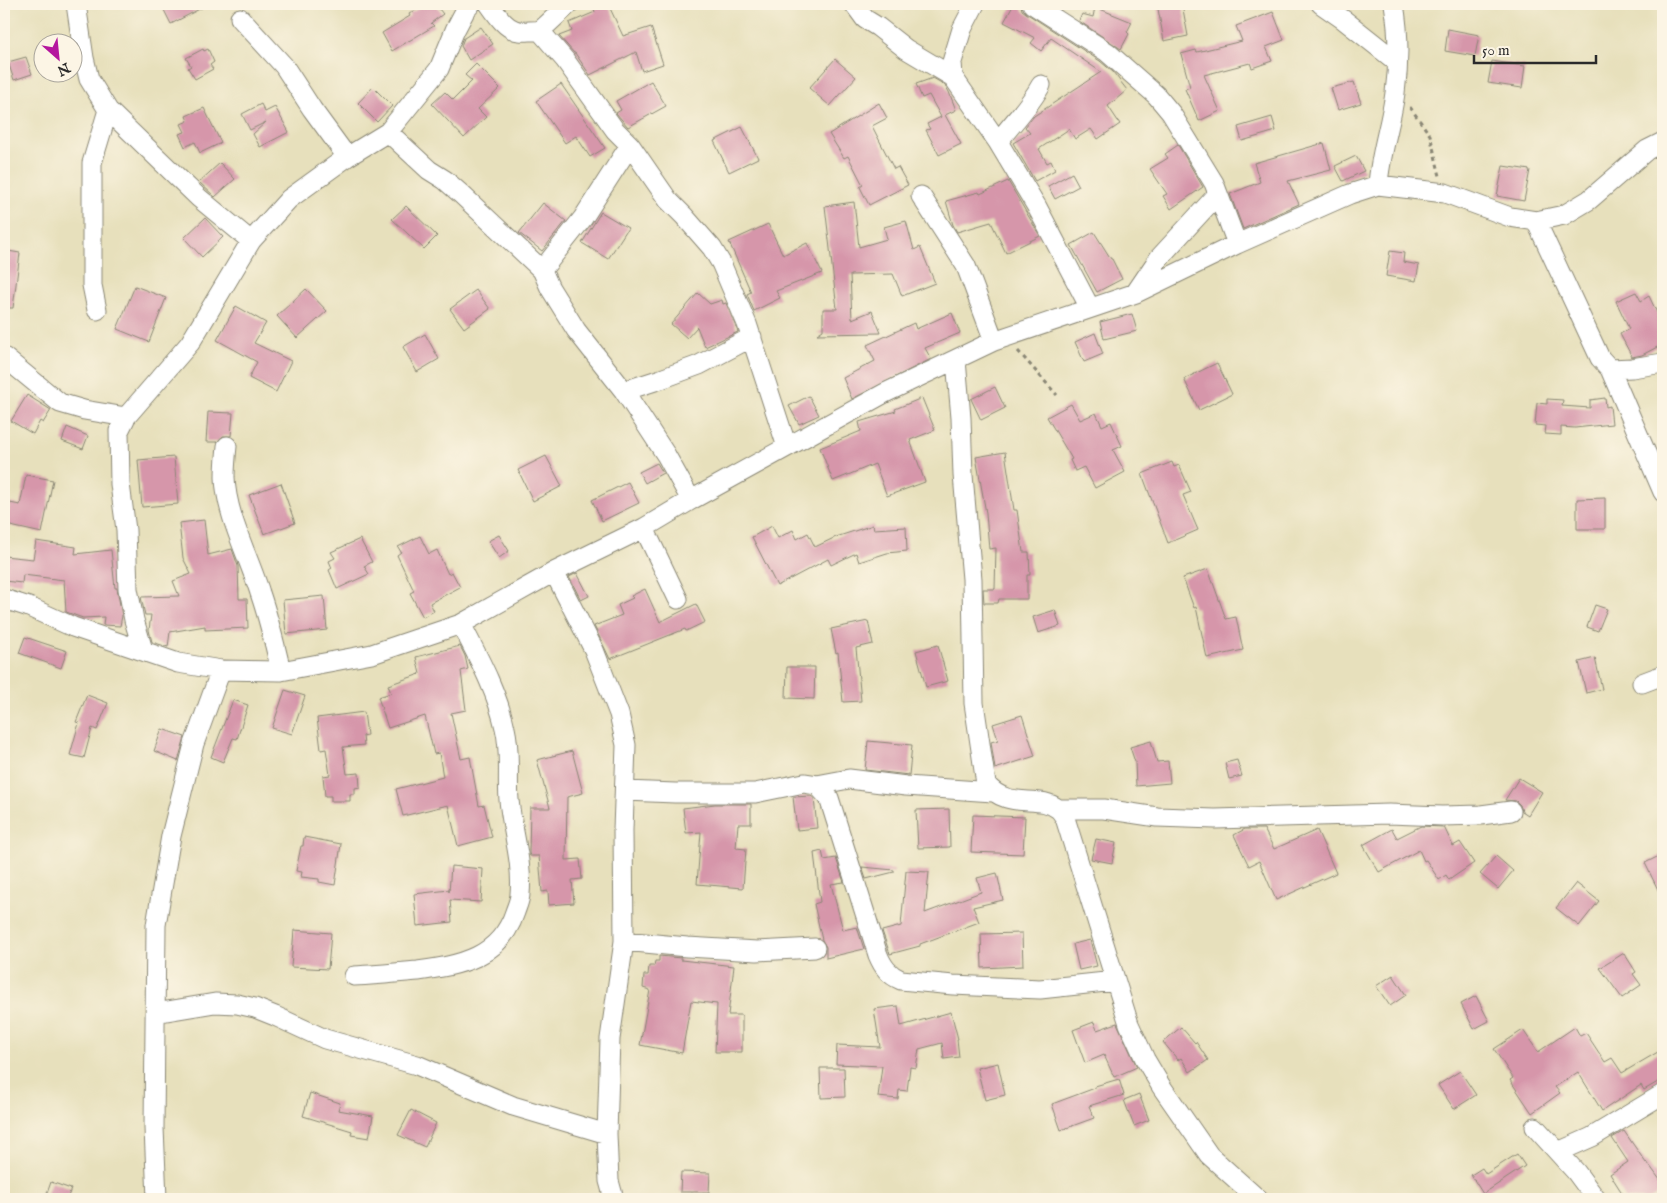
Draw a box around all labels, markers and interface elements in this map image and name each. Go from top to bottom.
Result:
north arrow [32,32,82,82]
scale bar [1474,32,1597,64]
text: 50 m [1482,41,1510,60]
text: N [54,57,74,79]

